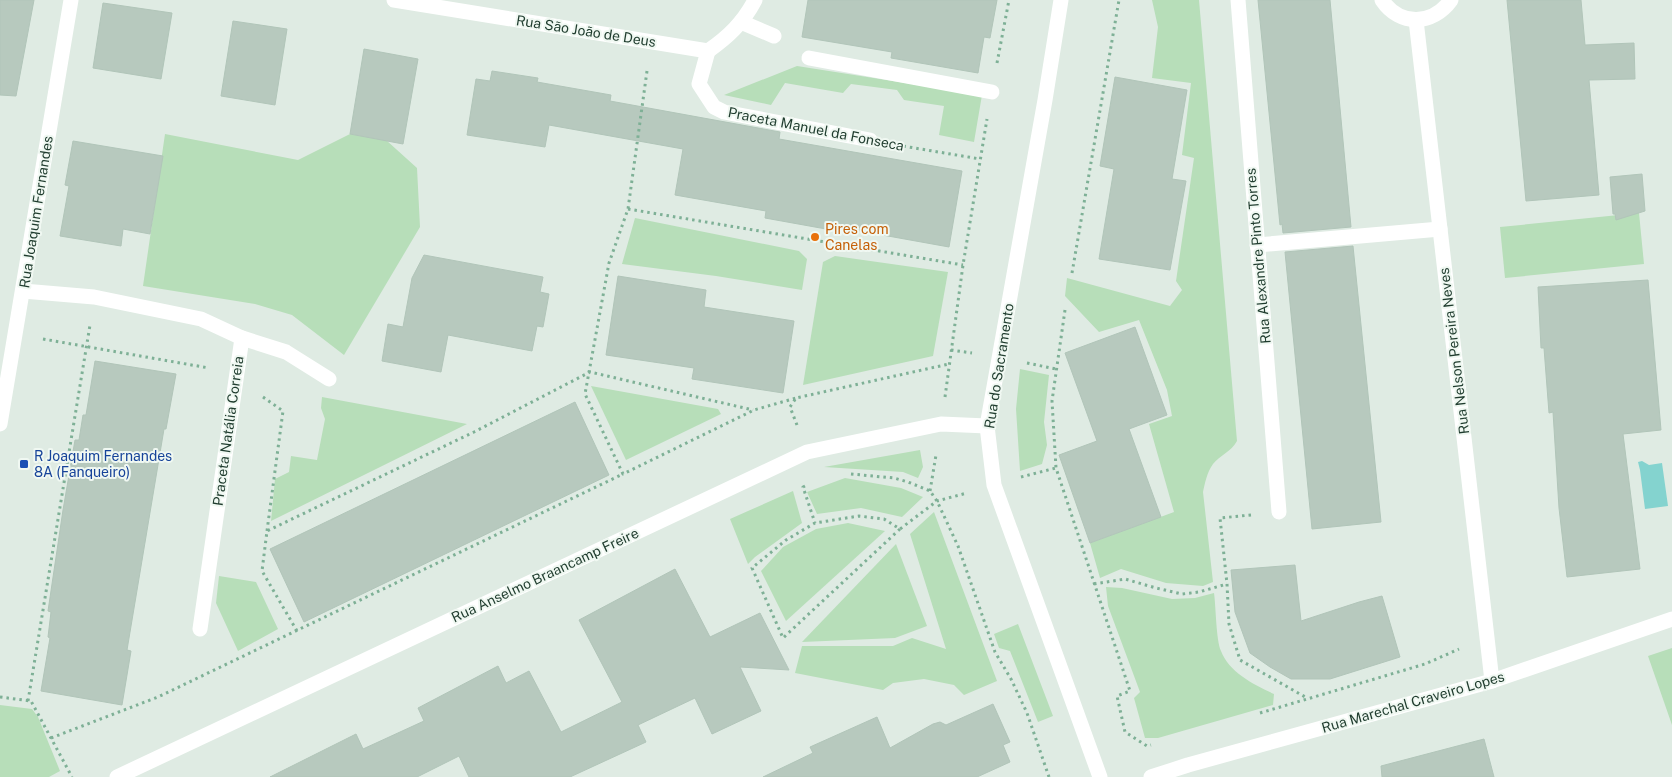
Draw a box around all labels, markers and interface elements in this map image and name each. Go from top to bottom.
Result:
street label: Rua São João de Deus [515,12,657,50]
street label: Praceta Manuel da Fonseca [727,104,905,154]
street label: Rua Joaquim Fernandes [16,135,56,289]
street label: Rua Alexandre Pinto Torres [1242,168,1274,344]
place label: Pires com Canelas [825,221,889,253]
marker: Pires com Canelas [809,231,821,243]
street label: Rua Nelson Pereira Neves [1436,267,1472,435]
street label: Rua do Sacramento [981,302,1017,430]
street label: Praceta Natália Correia [210,355,246,507]
place label: R Joaquim Fernandes 8A (Fanqueiro) [34,448,172,480]
marker: R Joaquim Fernandes 8A (Fanqueiro) [18,458,30,470]
street label: Rua Anselmo Braancamp Freire [449,524,641,626]
street label: Rua Marechal Craveiro Lopes [1320,668,1506,736]

